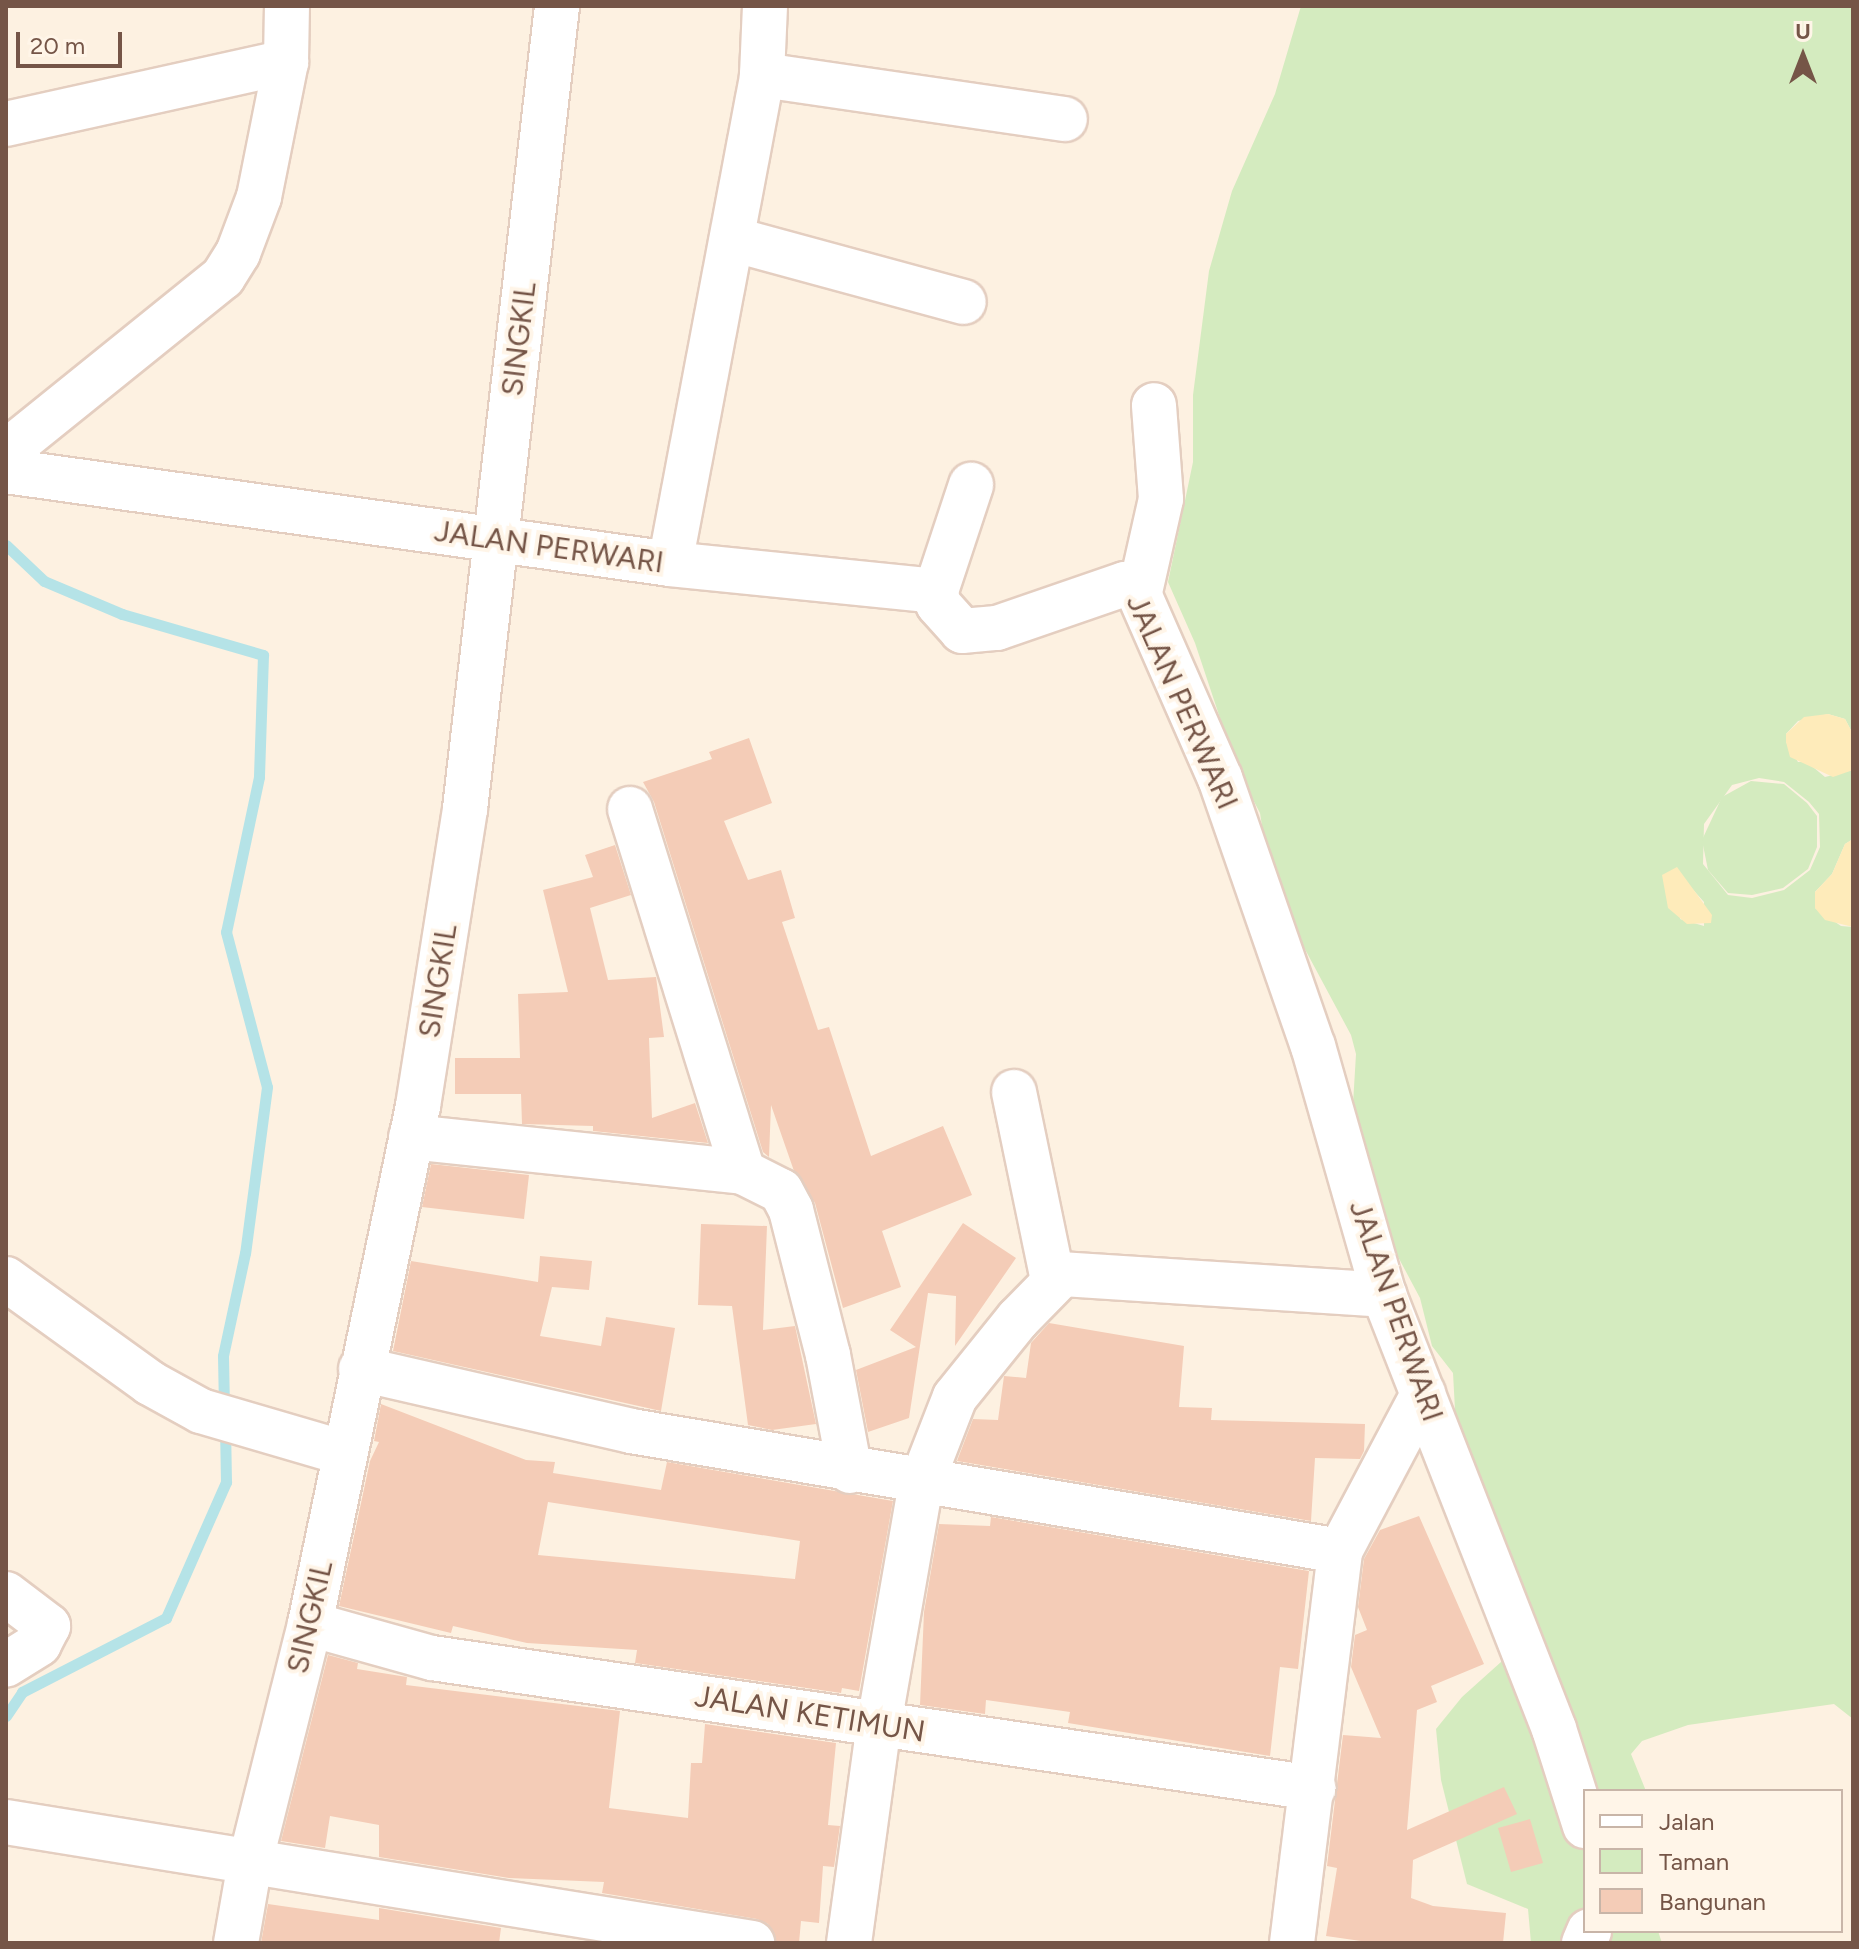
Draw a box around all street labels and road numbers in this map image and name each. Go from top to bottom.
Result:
street label: SINGKIL [494,280,544,398]
street label: JALAN PERWARI [432,513,666,581]
street label: JALAN PERWARI [1119,589,1245,815]
street label: SINGKIL [411,922,465,1040]
street label: JALAN PERWARI [1341,1196,1451,1426]
street label: SINGKIL [280,1557,340,1677]
street label: JALAN KETIMUN [692,1678,928,1750]

